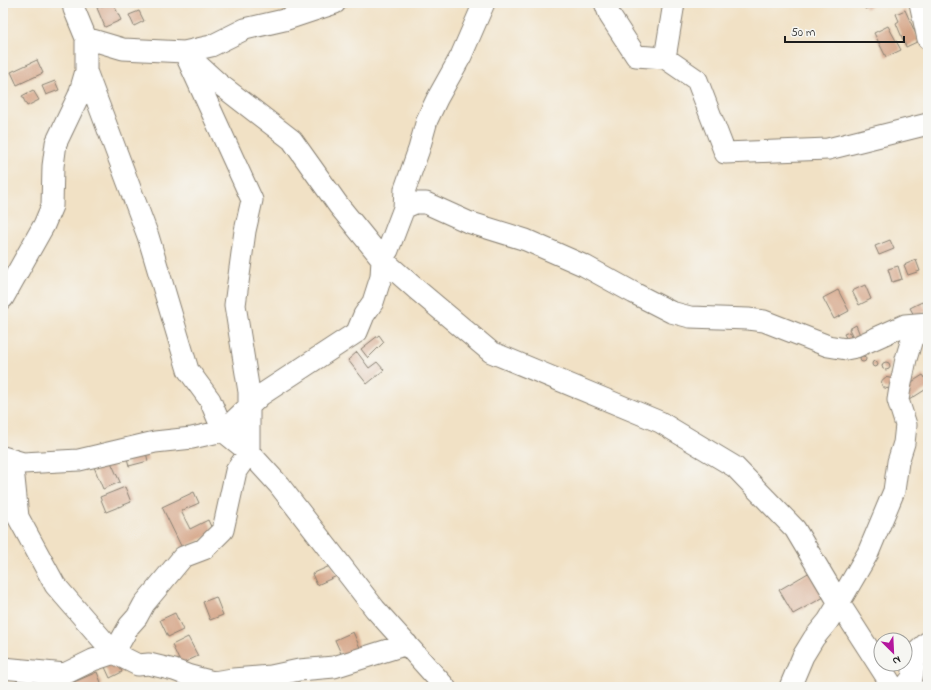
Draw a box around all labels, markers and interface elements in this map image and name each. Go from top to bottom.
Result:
scale bar [785,18,904,44]
text: 50 m [791,24,815,42]
north arrow [873,632,913,672]
text: N [890,651,903,669]

